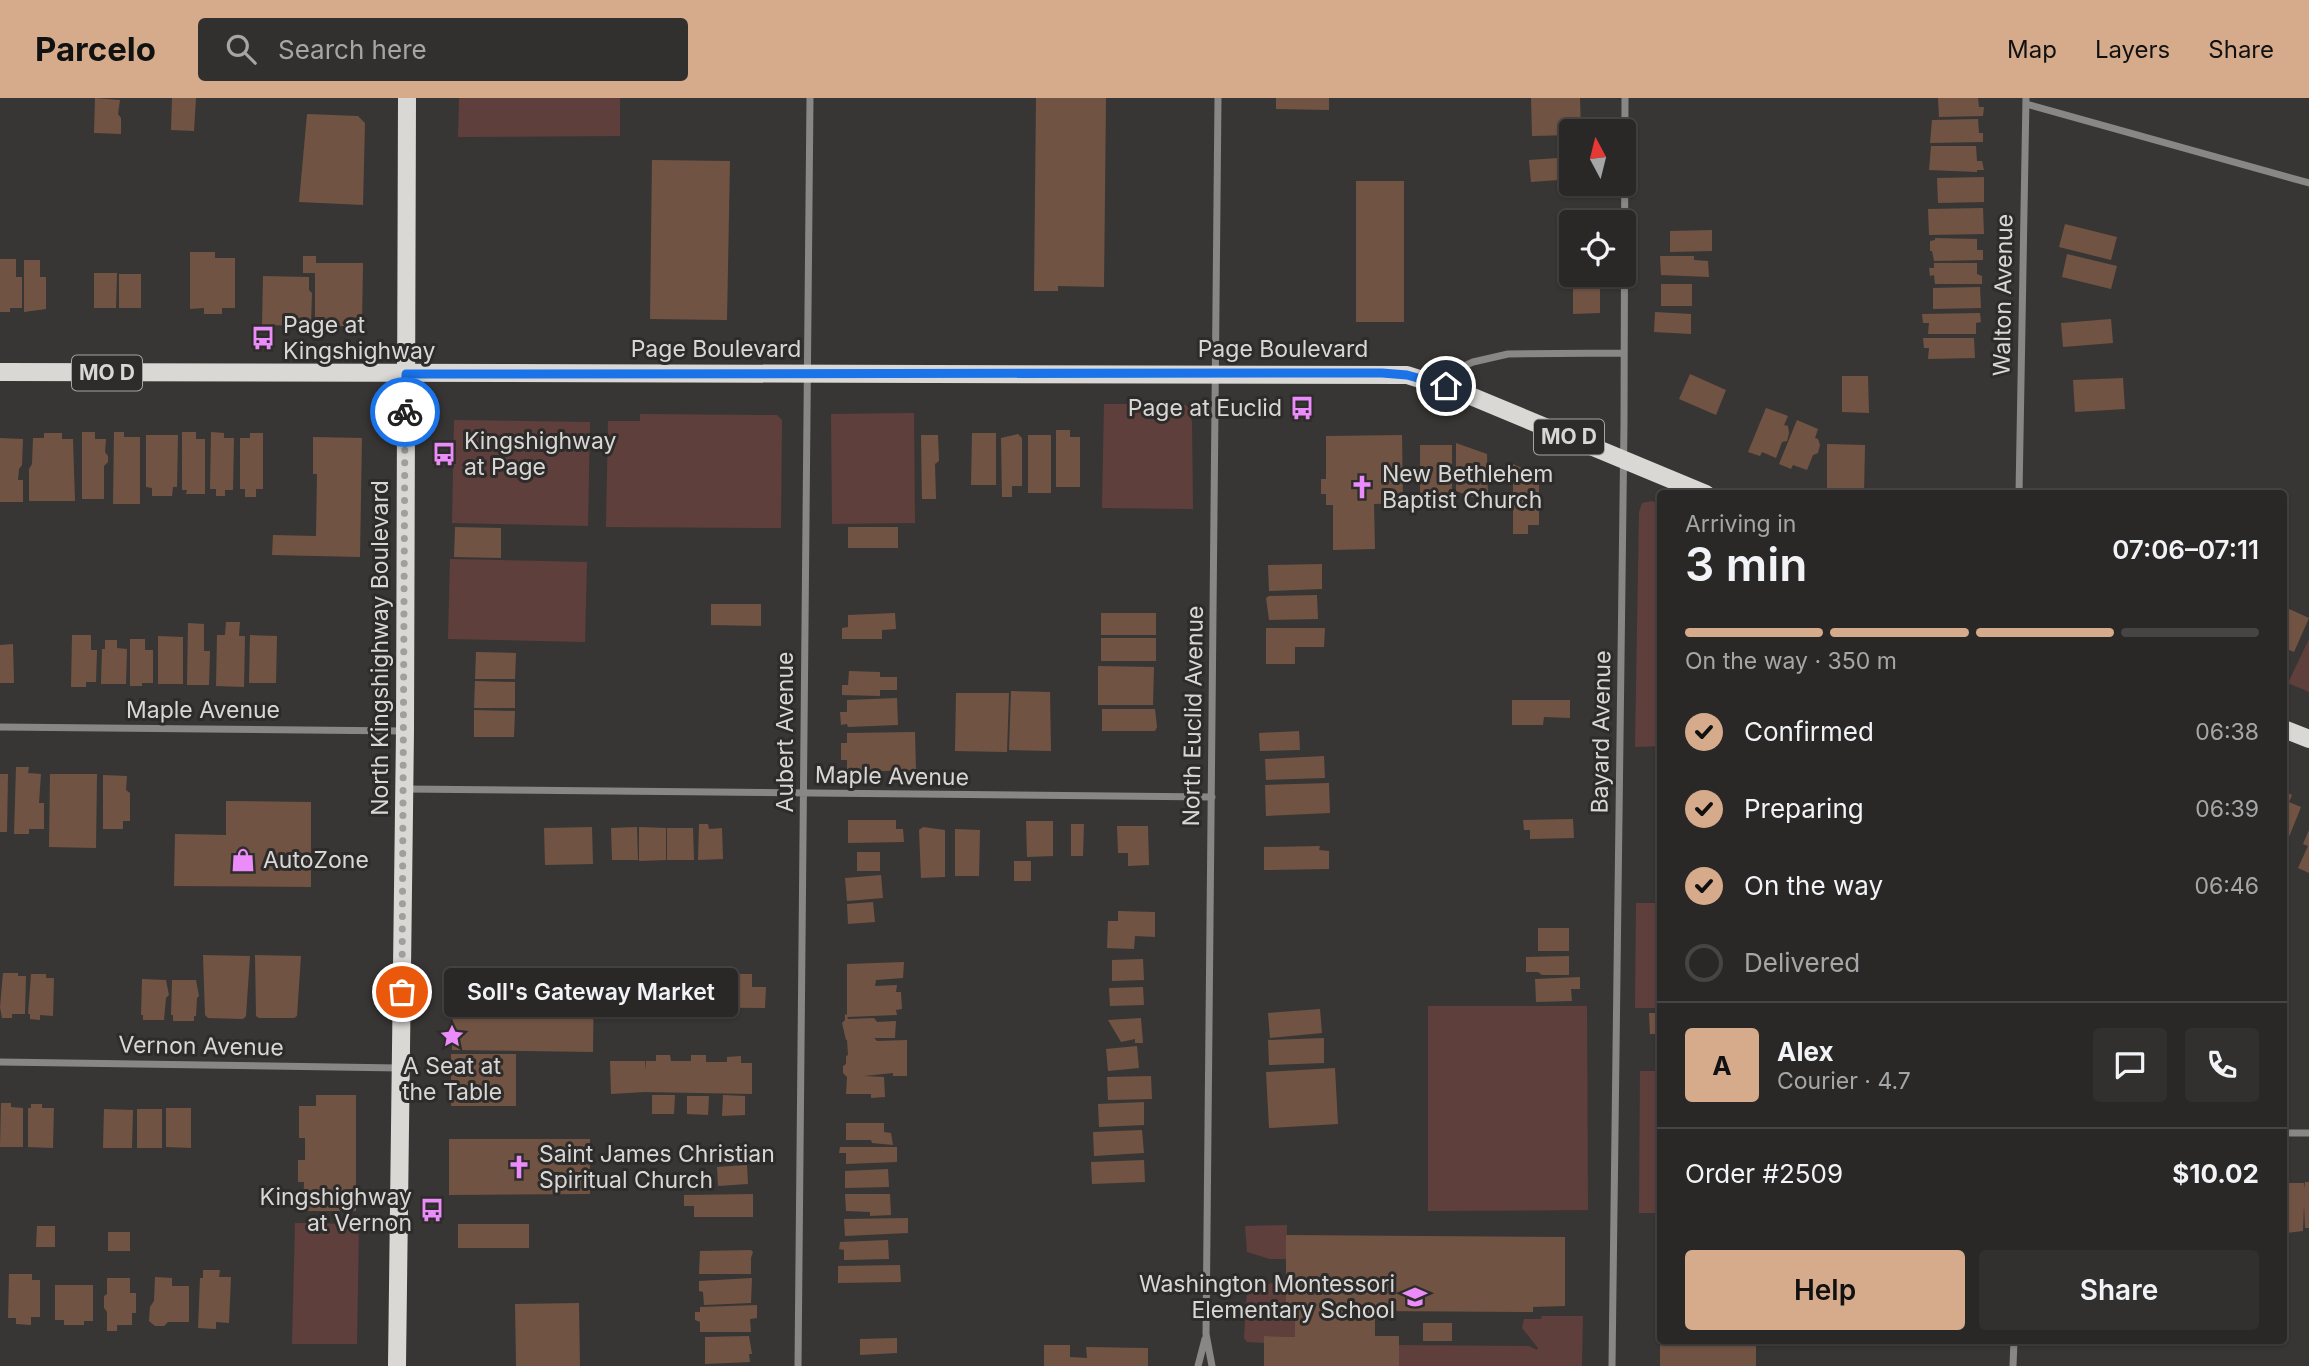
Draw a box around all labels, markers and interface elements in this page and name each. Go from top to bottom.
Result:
search box [198,18,688,81]
text: Parcelo [35,29,156,69]
icon: search [222,30,260,68]
text: Search here [278,34,427,65]
text: Map [2007,35,2057,64]
text: Layers [2095,35,2170,64]
text: Share [2208,35,2274,64]
north arrow [1559,119,1636,196]
map controls [1559,119,1636,287]
button: locate [1559,210,1636,287]
street label: Walton Avenue [1988,214,2018,376]
place label: Page at Kingshighway [283,311,435,365]
bus stop icon: Page at Kingshighway [249,324,277,352]
street label: Page Boulevard [631,335,801,363]
street label: Page Boulevard [1198,335,1368,363]
road number: MO D [72,356,142,390]
pin [1416,356,1476,416]
icon: home [1427,367,1465,405]
courier [370,377,440,447]
icon: bike [386,393,424,431]
place label: Page at Euclid [1128,394,1282,422]
bus stop icon: Page at Euclid [1288,394,1316,422]
road number: MO D [1534,420,1604,454]
place label: Kingshighway at Page [464,427,616,481]
bus stop icon: Kingshighway at Page [430,440,458,468]
place label: New Bethlehem Baptist Church [1382,460,1553,514]
church icon: New Bethlehem Baptist Church [1348,473,1376,501]
street label: North Kingshighway Boulevard [366,480,394,816]
text: Arriving in [1685,510,1796,538]
text: 07:06–07:11 [2112,534,2259,565]
text: 3 min [1685,536,1807,592]
street label: North Euclid Avenue [1177,605,1209,827]
text: On the way · 350 m [1685,647,1897,675]
street label: Bayard Avenue [1586,650,1616,814]
street label: Aubert Avenue [771,652,799,812]
street label: Maple Avenue [126,696,280,724]
icon: check [1685,713,1723,751]
text: Confirmed [1744,716,1874,747]
text: 06:38 [2195,718,2259,746]
street label: Maple Avenue [815,761,969,791]
icon: check [1685,790,1723,828]
text: Preparing [1744,793,1864,824]
text: 06:39 [2195,795,2259,823]
shop icon: AutoZone [229,846,257,874]
place label: AutoZone [263,846,369,874]
icon: check [1685,867,1723,905]
text: On the way [1744,870,1883,901]
text: 06:46 [2194,872,2259,900]
text: Delivered [1744,947,1860,978]
pin [372,962,432,1022]
callout: Soll's Gateway Market [444,968,738,1016]
icon: bag [383,973,421,1011]
text: Soll's Gateway Market [467,978,715,1006]
place icon: A Seat at the Table [438,1022,466,1050]
button: chat [2093,1028,2167,1102]
button: phone [2185,1028,2259,1102]
street label: Vernon Avenue [118,1031,284,1061]
text: Alex [1777,1036,1834,1067]
text: A [1712,1050,1732,1081]
place label: A Seat at the Table [402,1052,502,1106]
text: Courier · 4.7 [1777,1067,1911,1095]
place label: Saint James Christian Spiritual Church [539,1140,775,1194]
church icon: Saint James Christian Spiritual Church [505,1153,533,1181]
text: Order #2509 [1685,1158,1843,1189]
text: $10.02 [2172,1158,2259,1189]
place label: Kingshighway at Vernon [260,1183,412,1237]
bus stop icon: Kingshighway at Vernon [418,1196,446,1224]
button: Help [1685,1250,1965,1330]
button: Share [1979,1250,2259,1330]
place label: Washington Montessori Elementary School [1139,1270,1395,1324]
school or university icon: Washington Montessori Elementary School [1401,1283,1429,1311]

